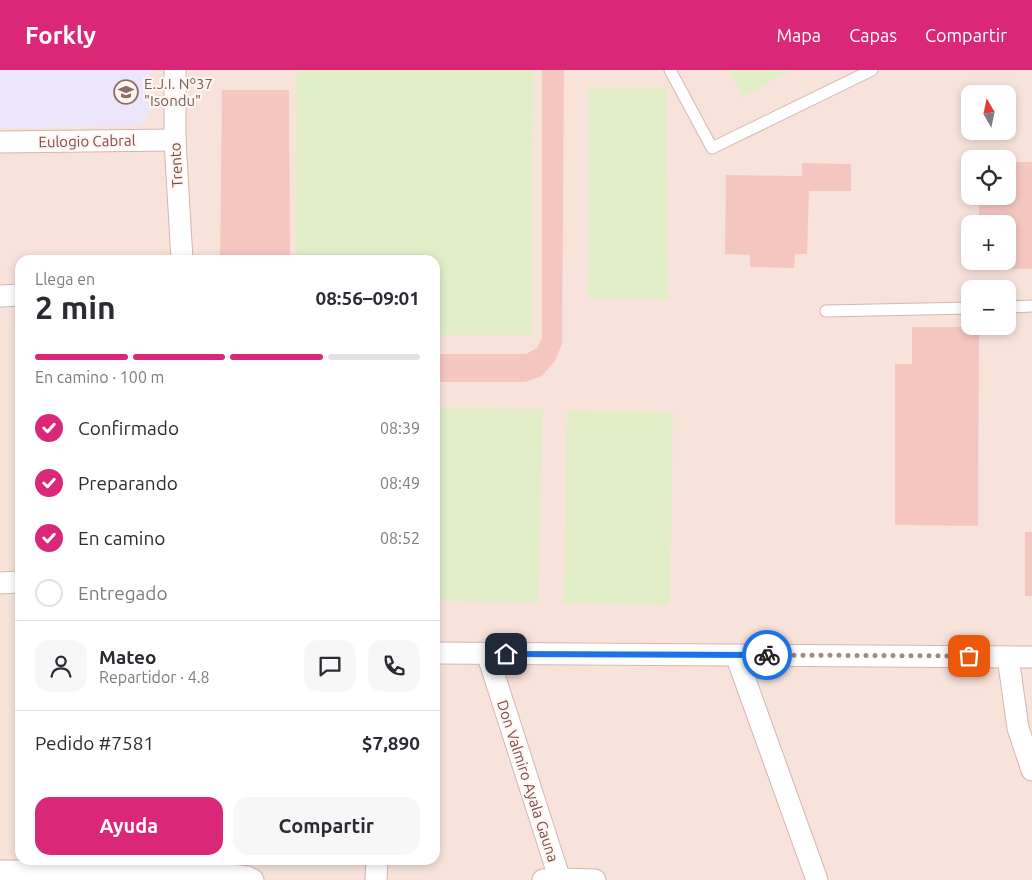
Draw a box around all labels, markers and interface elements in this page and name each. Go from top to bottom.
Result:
text: Forkly [25,22,96,49]
text: Mapa [776,25,821,45]
text: Capas [849,25,897,45]
text: Compartir [925,25,1007,45]
place label: E.J.I. Nº37 "Isondu" [144,75,213,109]
school or university icon: E.J.I. Nº37 "Isondu" [113,79,139,105]
north arrow [961,85,1016,140]
map controls [961,85,1016,335]
street label: Eulogio Cabral [38,132,136,150]
street label: Trento [166,142,186,188]
button: locate [961,150,1016,205]
button: + [961,215,1016,270]
text: Llega en [35,270,95,288]
button: − [961,280,1016,335]
text: 08:56–09:01 [315,287,420,309]
text: 2 min [35,289,116,325]
text: En camino · 100 m [35,368,164,386]
icon: check [35,414,63,442]
text: Confirmado [78,417,179,439]
text: 08:39 [380,419,420,437]
icon: check [35,469,63,497]
text: Preparando [78,472,178,494]
text: 08:49 [380,474,420,492]
icon: check [35,524,63,552]
text: En camino [78,527,165,549]
text: 08:52 [380,529,420,547]
text: Entregado [78,582,168,604]
courier [742,630,792,680]
pin [485,633,527,675]
pin [948,635,990,677]
button: person [35,640,87,692]
button: chat [304,640,356,692]
button: phone [368,640,420,692]
icon: home [492,640,520,668]
icon: bike [753,641,781,669]
icon: bag [955,642,983,670]
text: Mateo [99,646,157,668]
text: Repartidor · 4.8 [99,668,210,686]
street label: Don Valmiro Ayala Gauna [494,698,562,864]
text: Pedido #7581 [35,732,154,754]
text: $7,890 [362,732,420,754]
button: Ayuda [35,797,223,855]
button: Compartir [233,797,420,855]

